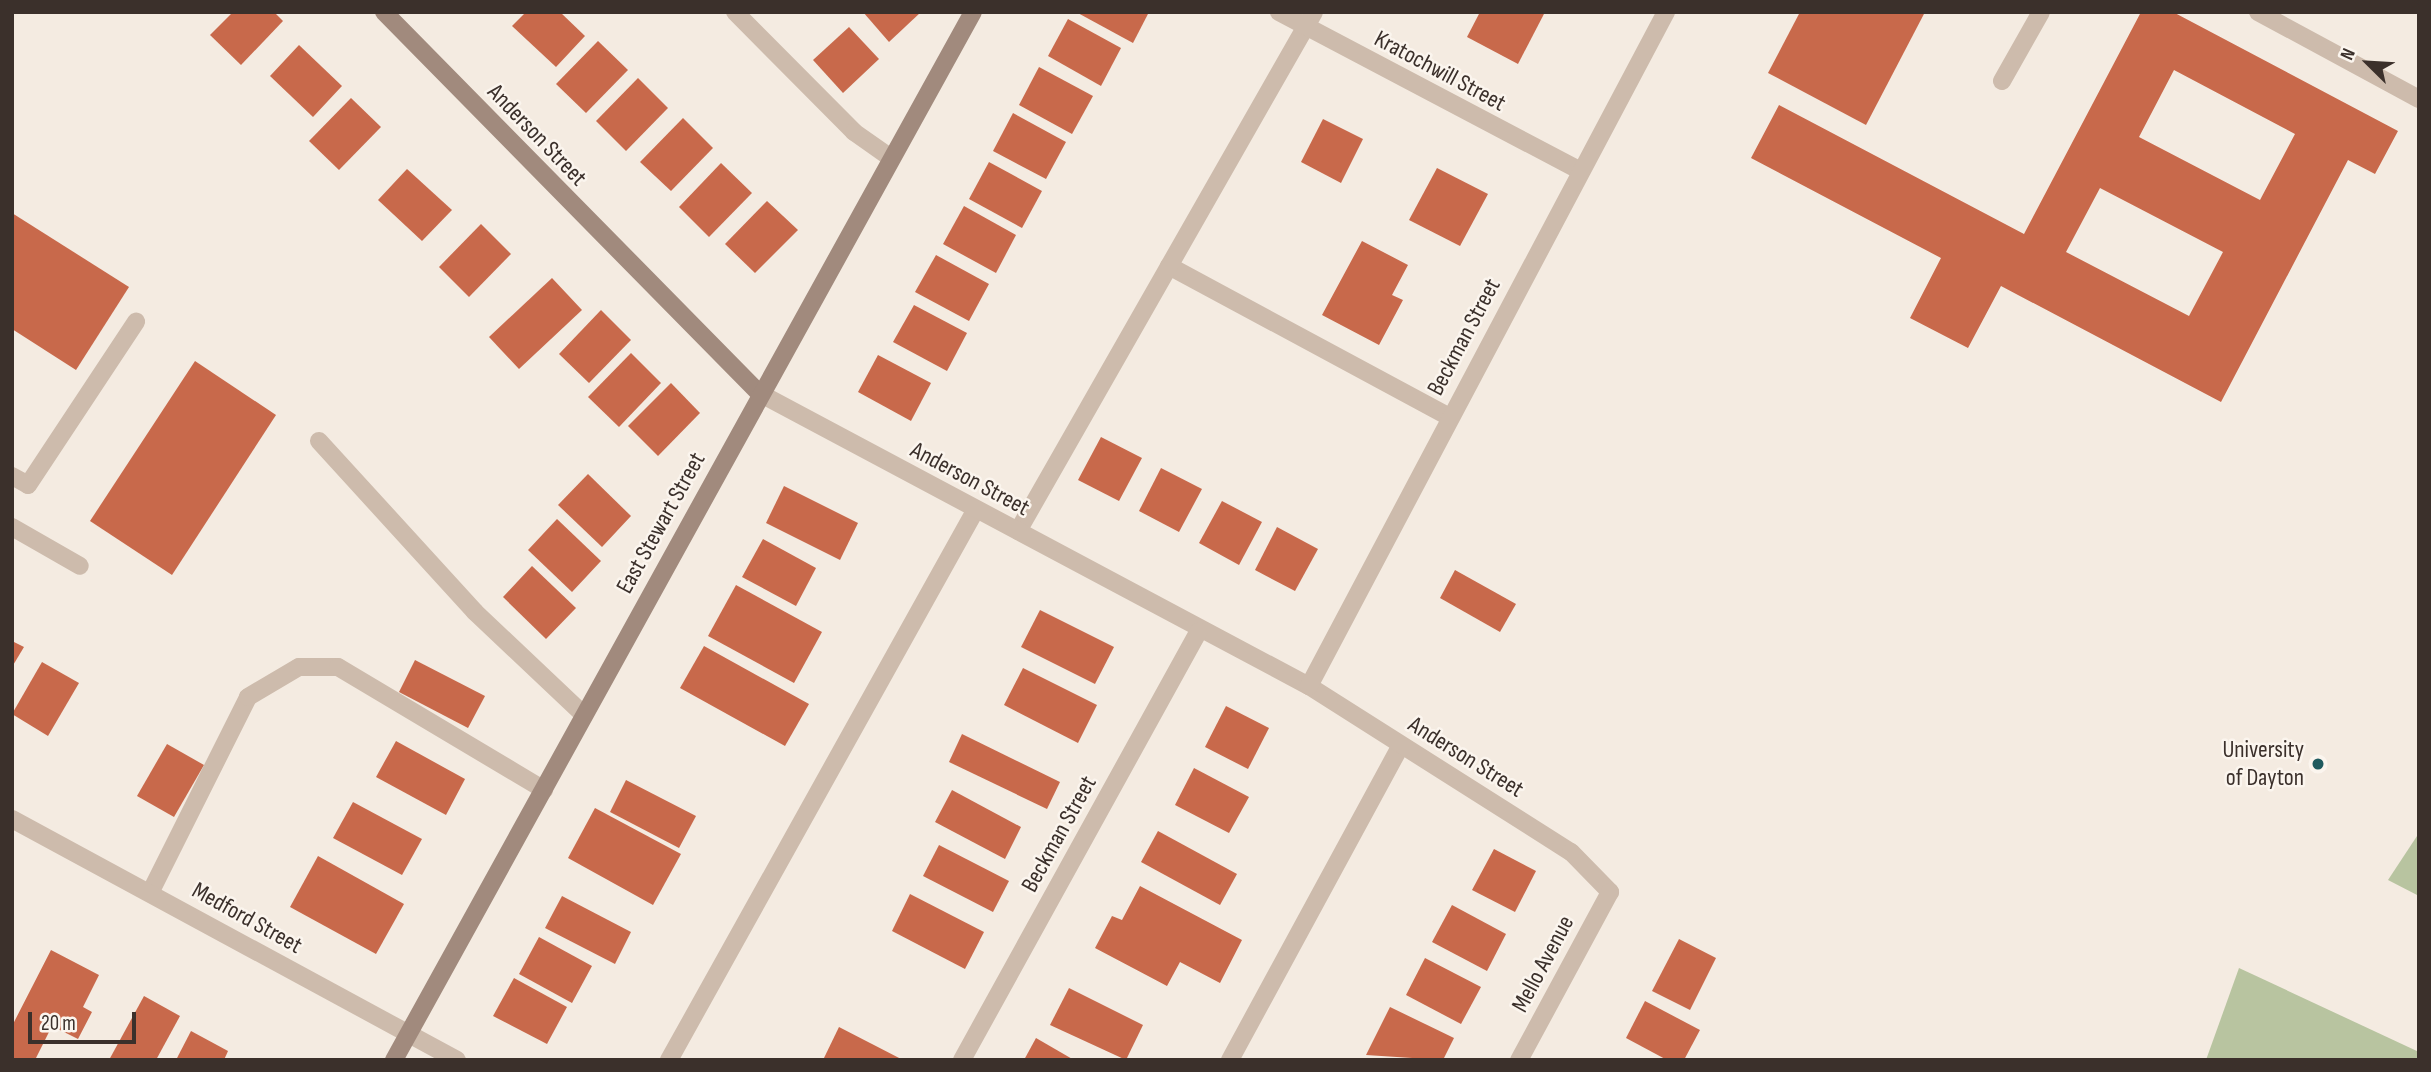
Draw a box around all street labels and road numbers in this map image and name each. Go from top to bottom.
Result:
street label: Kratochwill Street [1369,24,1511,118]
street label: Anderson Street [481,78,593,192]
street label: Beckman Street [1421,274,1507,400]
street label: Anderson Street [906,436,1034,522]
street label: East Stewart Street [610,447,712,599]
street label: Anderson Street [1403,710,1529,804]
street label: Beckman Street [1015,771,1103,897]
street label: Medford Street [187,876,307,960]
street label: Mello Avenue [1506,911,1580,1017]

